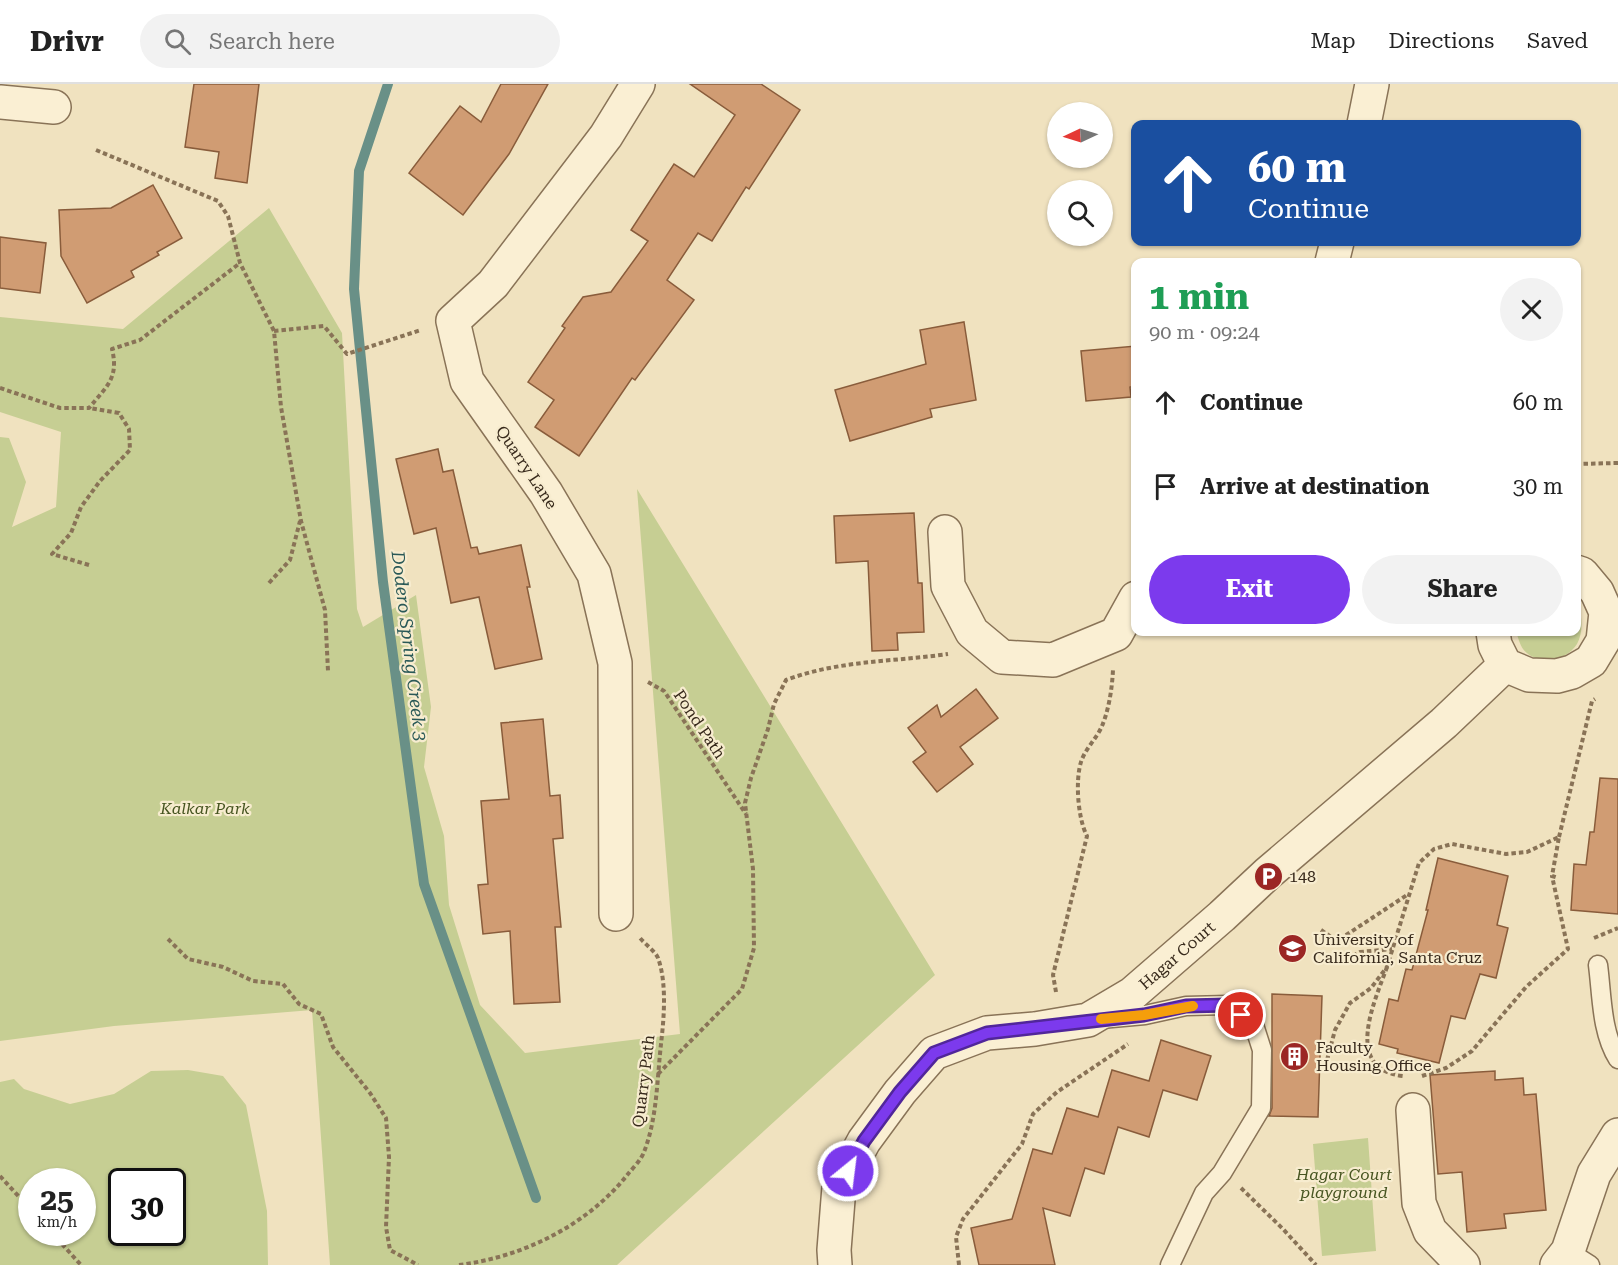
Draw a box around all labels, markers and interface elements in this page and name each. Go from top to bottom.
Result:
search box [140,14,560,68]
text: Drivr [30,25,104,58]
icon: search [161,25,194,58]
text: Search here [209,29,335,54]
text: Map [1311,29,1355,53]
text: Directions [1388,29,1494,53]
text: Saved [1527,29,1588,53]
north arrow [1047,102,1113,168]
map controls [1047,102,1113,246]
text: 60 m [1248,143,1346,192]
icon: ahead [1149,144,1227,222]
button: search [1047,180,1113,246]
text: Continue [1248,193,1369,225]
text: 1 min [1149,276,1249,318]
button: close [1500,278,1563,341]
text: 90 m · 09:24 [1149,320,1260,344]
icon: ahead [1149,386,1182,419]
text: Continue [1200,390,1303,415]
text: 60 m [1513,390,1563,415]
street label: Quarry Lane [492,422,561,513]
icon: arrive [1149,470,1182,503]
text: Arrive at destination [1200,474,1429,499]
text: 30 m [1513,474,1563,499]
water label: Dodero Spring Creek 3 [387,549,432,742]
button: Exit [1149,555,1350,624]
button: Share [1362,555,1563,624]
street label: Pond Path [670,686,730,762]
park label: Kalkar Park [159,799,250,818]
parking icon: 148 [1252,860,1284,892]
place label: 148 [1289,867,1316,886]
street label: Hagar Court [1135,918,1219,994]
place label: University of California, Santa Cruz [1313,930,1482,967]
school or university icon: University of California, Santa Cruz [1276,932,1308,964]
pin [1215,989,1266,1040]
icon: arrive [1224,998,1257,1031]
street label: Quarry Path [628,1034,659,1128]
place label: Faculty Housing Office [1316,1038,1432,1075]
building icon: Faculty Housing Office [1279,1040,1311,1072]
position arrow [816,1139,880,1203]
park label: Hagar Court playground [1295,1165,1392,1202]
speed limit sign: 30 [108,1168,186,1246]
text: 25 [40,1182,74,1217]
text: km/h [37,1213,77,1231]

